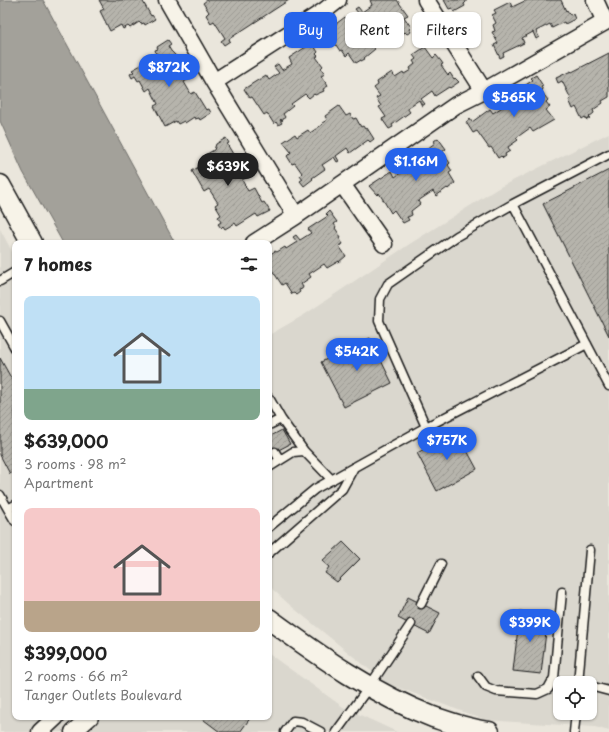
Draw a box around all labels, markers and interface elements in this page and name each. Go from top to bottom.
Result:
chip: Buy [284,12,337,48]
chip: Rent [345,12,404,48]
chip: Filters [412,12,481,48]
pin: $872K [141,54,197,88]
text: $872K [148,57,190,76]
pin: $565K [486,84,542,118]
text: $565K [492,87,536,106]
pin: $1.16M [383,148,449,182]
text: $1.16M [394,151,438,170]
pin: $639K [200,153,256,187]
text: $639K [207,156,249,175]
text: 7 homes [24,251,92,277]
icon: filters [238,253,260,275]
icon: home [106,322,178,394]
pin: $542K [329,338,385,372]
text: $542K [335,341,379,360]
pin: $757K [419,427,475,461]
text: $639,000 [24,428,108,454]
text: $757K [427,430,467,449]
text: 3 rooms · 98 m² [24,454,126,473]
text: Apartment [24,473,93,492]
icon: home [106,534,178,606]
pin: $399K [502,609,558,643]
text: $399K [509,612,551,631]
text: $399,000 [24,640,107,666]
text: 2 rooms · 66 m² [24,666,128,685]
map controls [553,676,597,720]
button: locate [553,676,597,720]
text: Tanger Outlets Boulevard [24,685,182,704]

